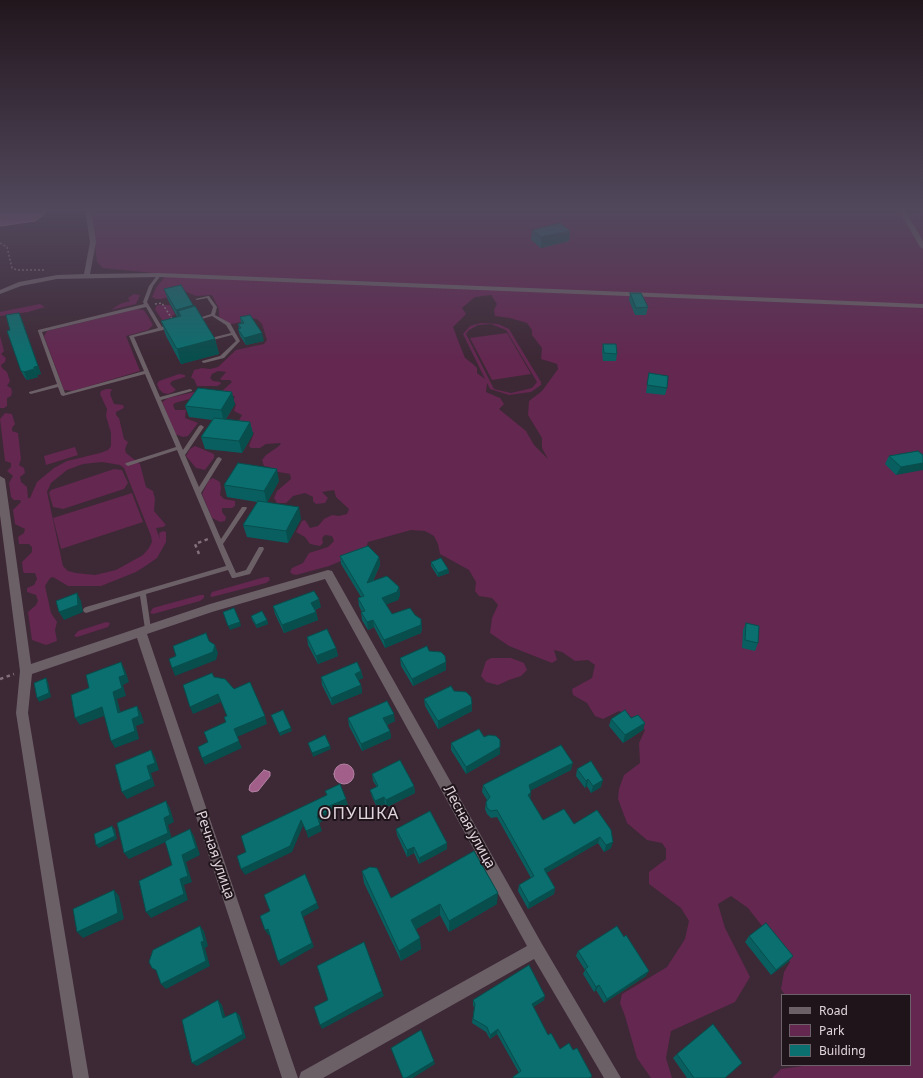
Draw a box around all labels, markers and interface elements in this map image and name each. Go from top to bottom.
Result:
street label: Лесная улица [439,783,499,871]
district label: ОПУШКА [319,804,399,824]
street label: Речная улица [192,809,238,901]
legend [781,994,911,1066]
text: Road [819,1002,848,1019]
text: Park [819,1022,844,1039]
text: Building [819,1042,866,1059]

